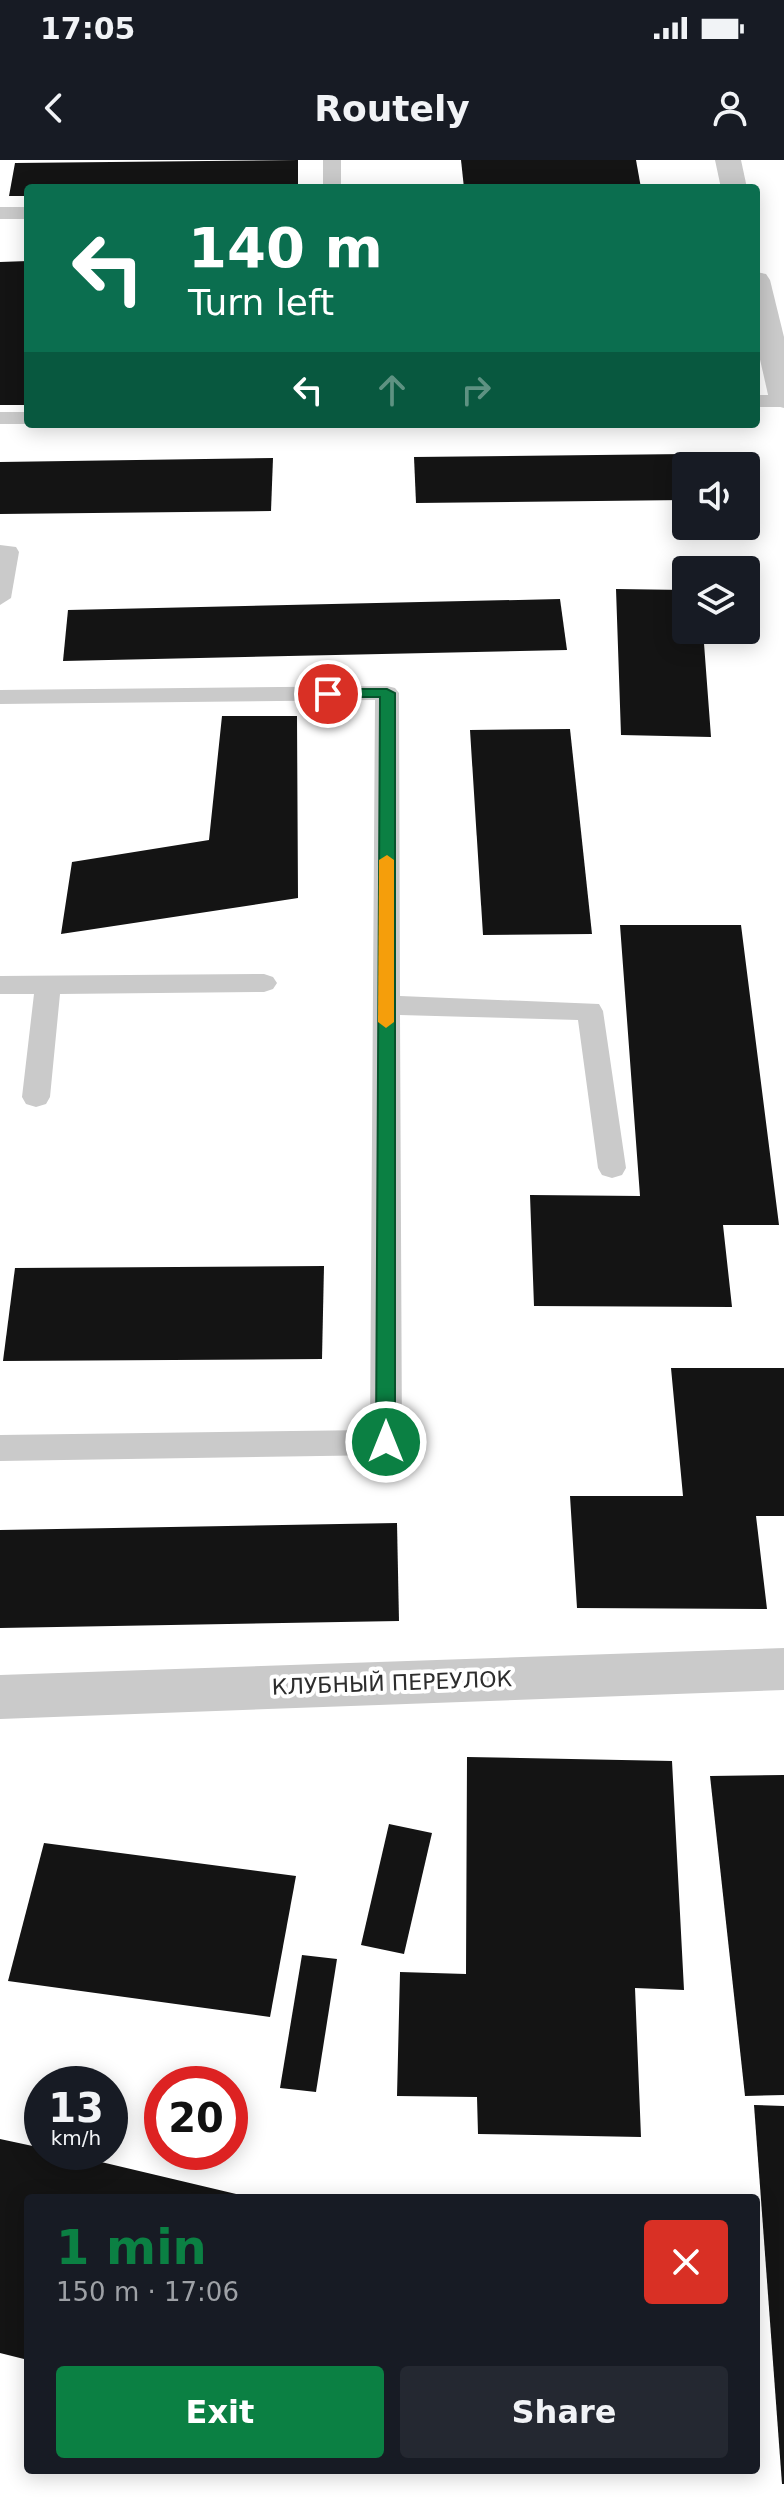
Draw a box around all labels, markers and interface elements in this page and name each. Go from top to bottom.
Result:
text: 17:05 [40,11,136,46]
icon: back [32,86,76,130]
icon: person [708,86,752,130]
text: Routely [314,88,470,129]
text: 140 m [188,215,383,280]
icon: left [56,216,160,320]
text: Turn left [188,282,334,323]
icon: left [286,368,330,412]
icon: ahead [370,368,414,412]
icon: right [454,368,498,412]
map controls [672,452,760,644]
button: sound [672,452,760,540]
button: layers [672,556,760,644]
pin [294,660,362,728]
icon: arrive [306,672,350,716]
position arrow [344,1400,428,1484]
street label: КЛУБНЫЙ ПЕРЕУЛОК [271,1666,513,1700]
speed limit sign: 20 [144,2066,248,2170]
text: 13 [48,2085,104,2131]
text: km/h [51,2126,101,2150]
text: 1 min [56,2219,207,2275]
button: close [644,2220,728,2304]
text: 150 m · 17:06 [56,2277,239,2307]
button: Exit [56,2366,384,2458]
button: Share [400,2366,728,2458]

